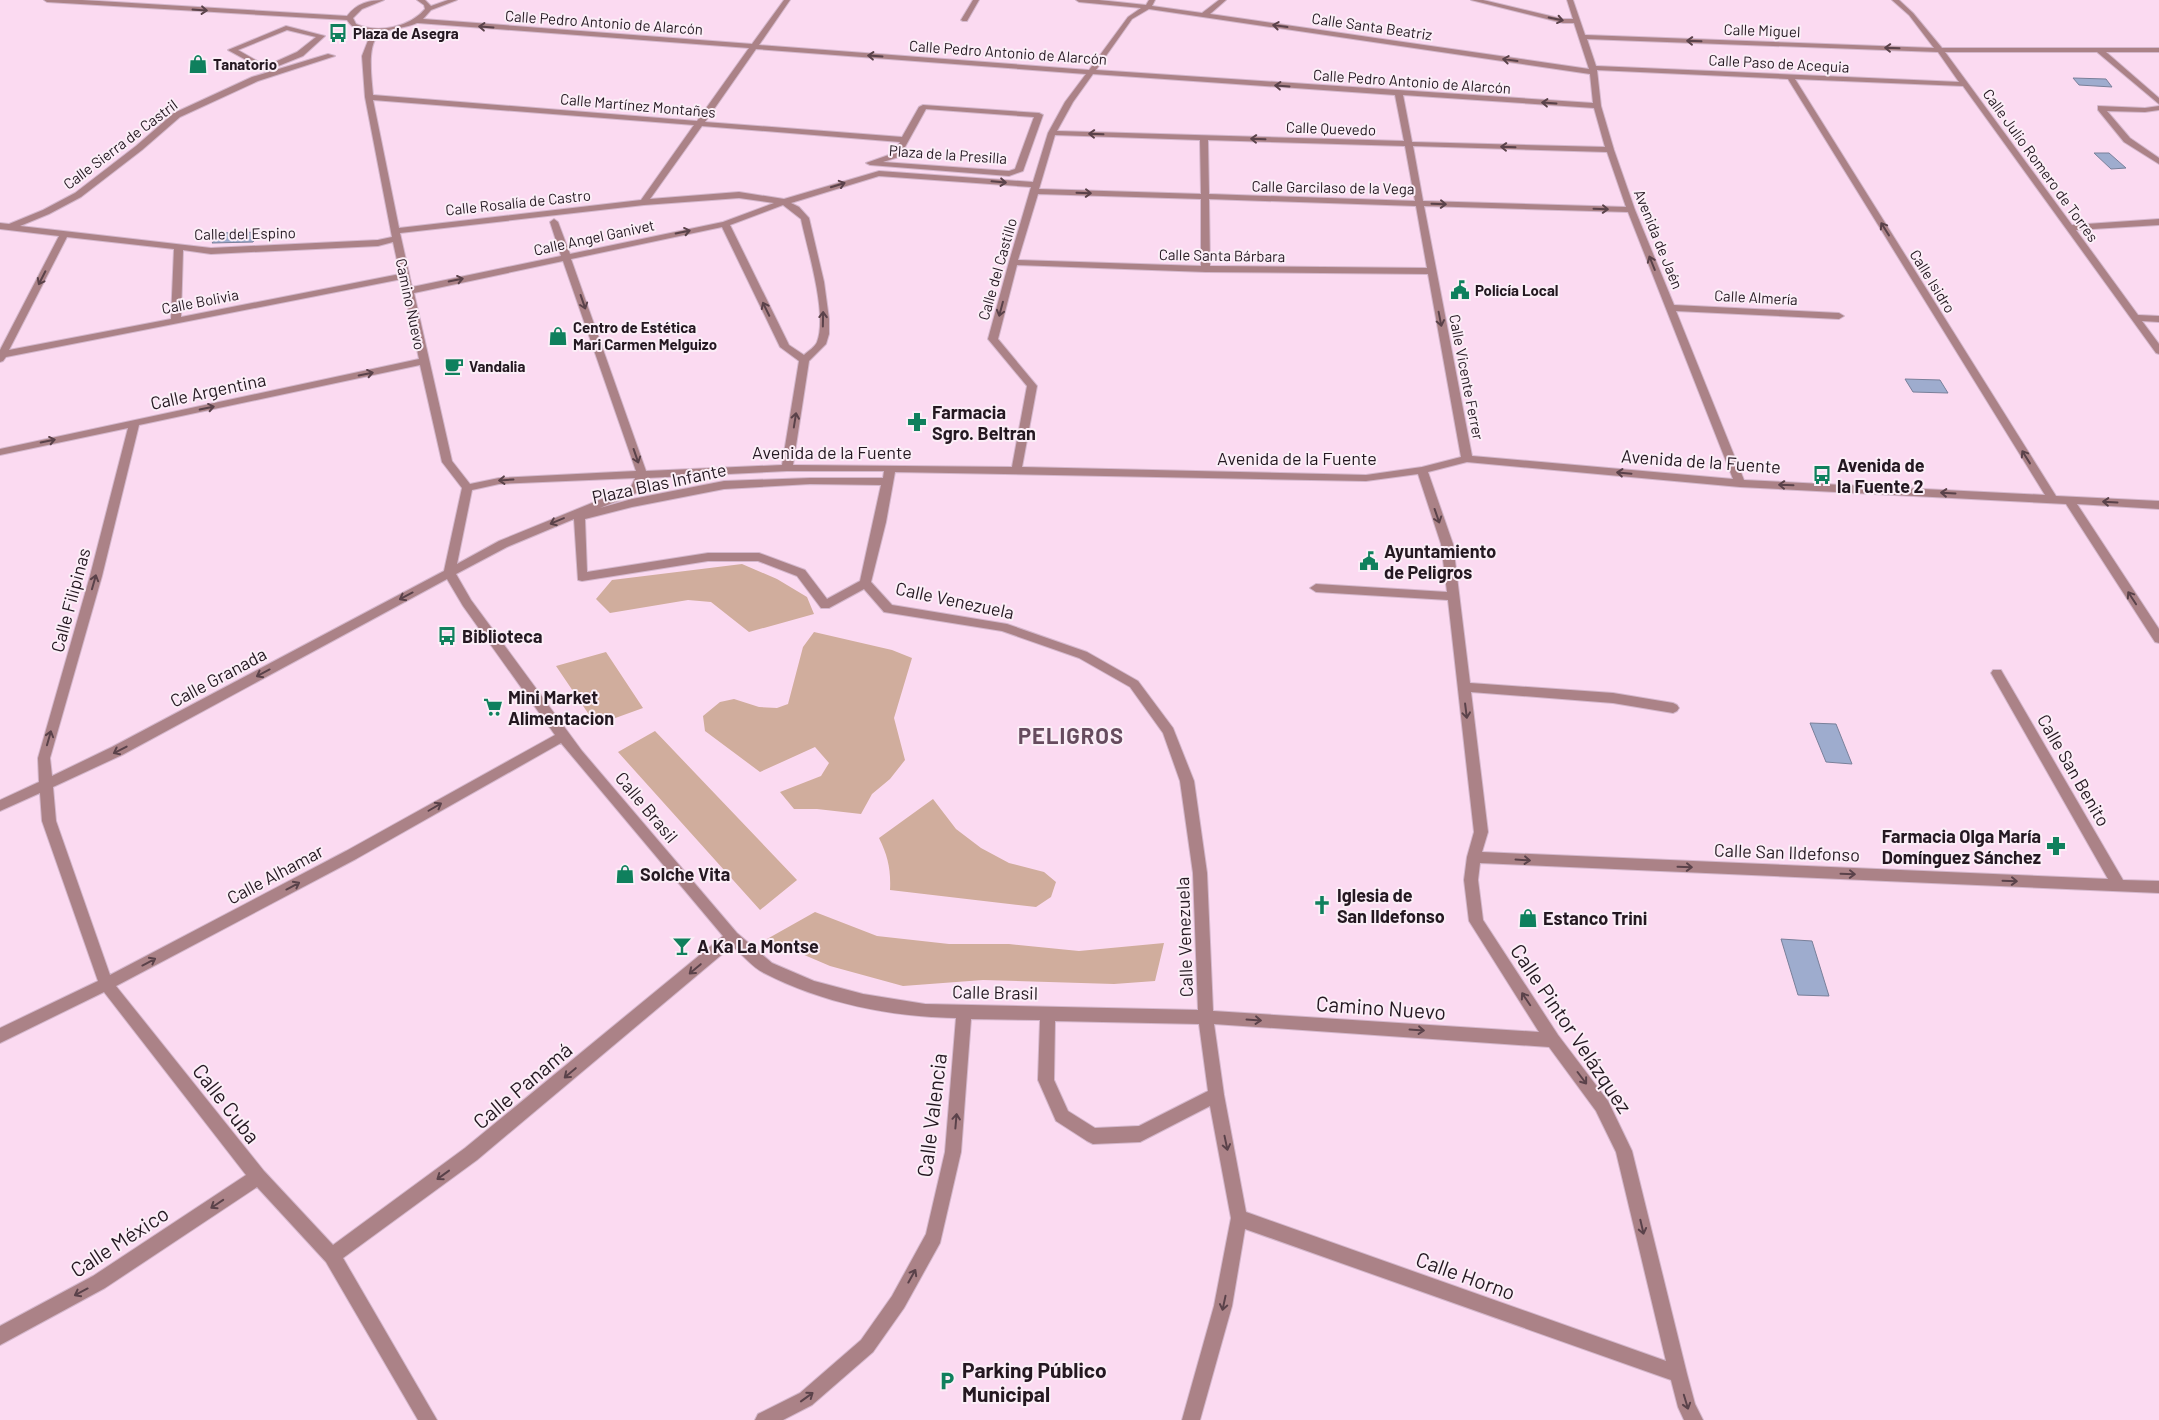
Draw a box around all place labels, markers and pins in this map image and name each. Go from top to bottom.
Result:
bus stop icon: Plaza de Asegra [327,22,349,44]
place label: Plaza de Asegra [353,24,459,42]
shop icon: Tanatorio [187,53,209,75]
place label: Tanatorio [213,55,277,73]
public building icon: Policía Local [1449,279,1471,301]
place label: Policía Local [1475,281,1558,299]
place label: Centro de Estética Mari Carmen Melguizo [573,318,717,353]
shop icon: Centro de Estética Mari Carmen Melguizo [547,325,569,347]
cafe icon: Vandalia [443,355,465,377]
place label: Vandalia [469,357,525,375]
place label: Farmacia Sgro. Beltran [932,401,1036,444]
pharmacy icon: Farmacia Sgro. Beltran [906,411,928,433]
place label: Avenida de la Fuente 2 [1837,454,1925,497]
bus stop icon: Avenida de la Fuente 2 [1811,464,1833,486]
place label: Ayuntamiento de Peligros [1384,540,1496,583]
public building icon: Ayuntamiento de Peligros [1358,550,1380,572]
bus stop icon: Biblioteca [436,625,458,647]
place label: Biblioteca [462,625,542,647]
place label: Mini Market Alimentacion [508,686,614,729]
supermarket icon: Mini Market Alimentacion [482,696,504,718]
place label: Farmacia Olga María Domínguez Sánchez [1882,825,2041,868]
pharmacy icon: Farmacia Olga María Domínguez Sánchez [2045,835,2067,857]
shop icon: Solche Vita [614,863,636,885]
place label: Solche Vita [640,863,730,885]
place label: Iglesia de San Ildefonso [1337,884,1445,927]
church icon: Iglesia de San Ildefonso [1311,894,1333,916]
shop icon: Estanco Trini [1517,907,1539,929]
place label: Estanco Trini [1543,907,1647,929]
bar icon: A Ka La Montse [671,935,693,957]
place label: A Ka La Montse [697,935,819,957]
place label: Parking Público Municipal [962,1357,1107,1406]
parking icon: Parking Público Municipal [936,1370,958,1392]

